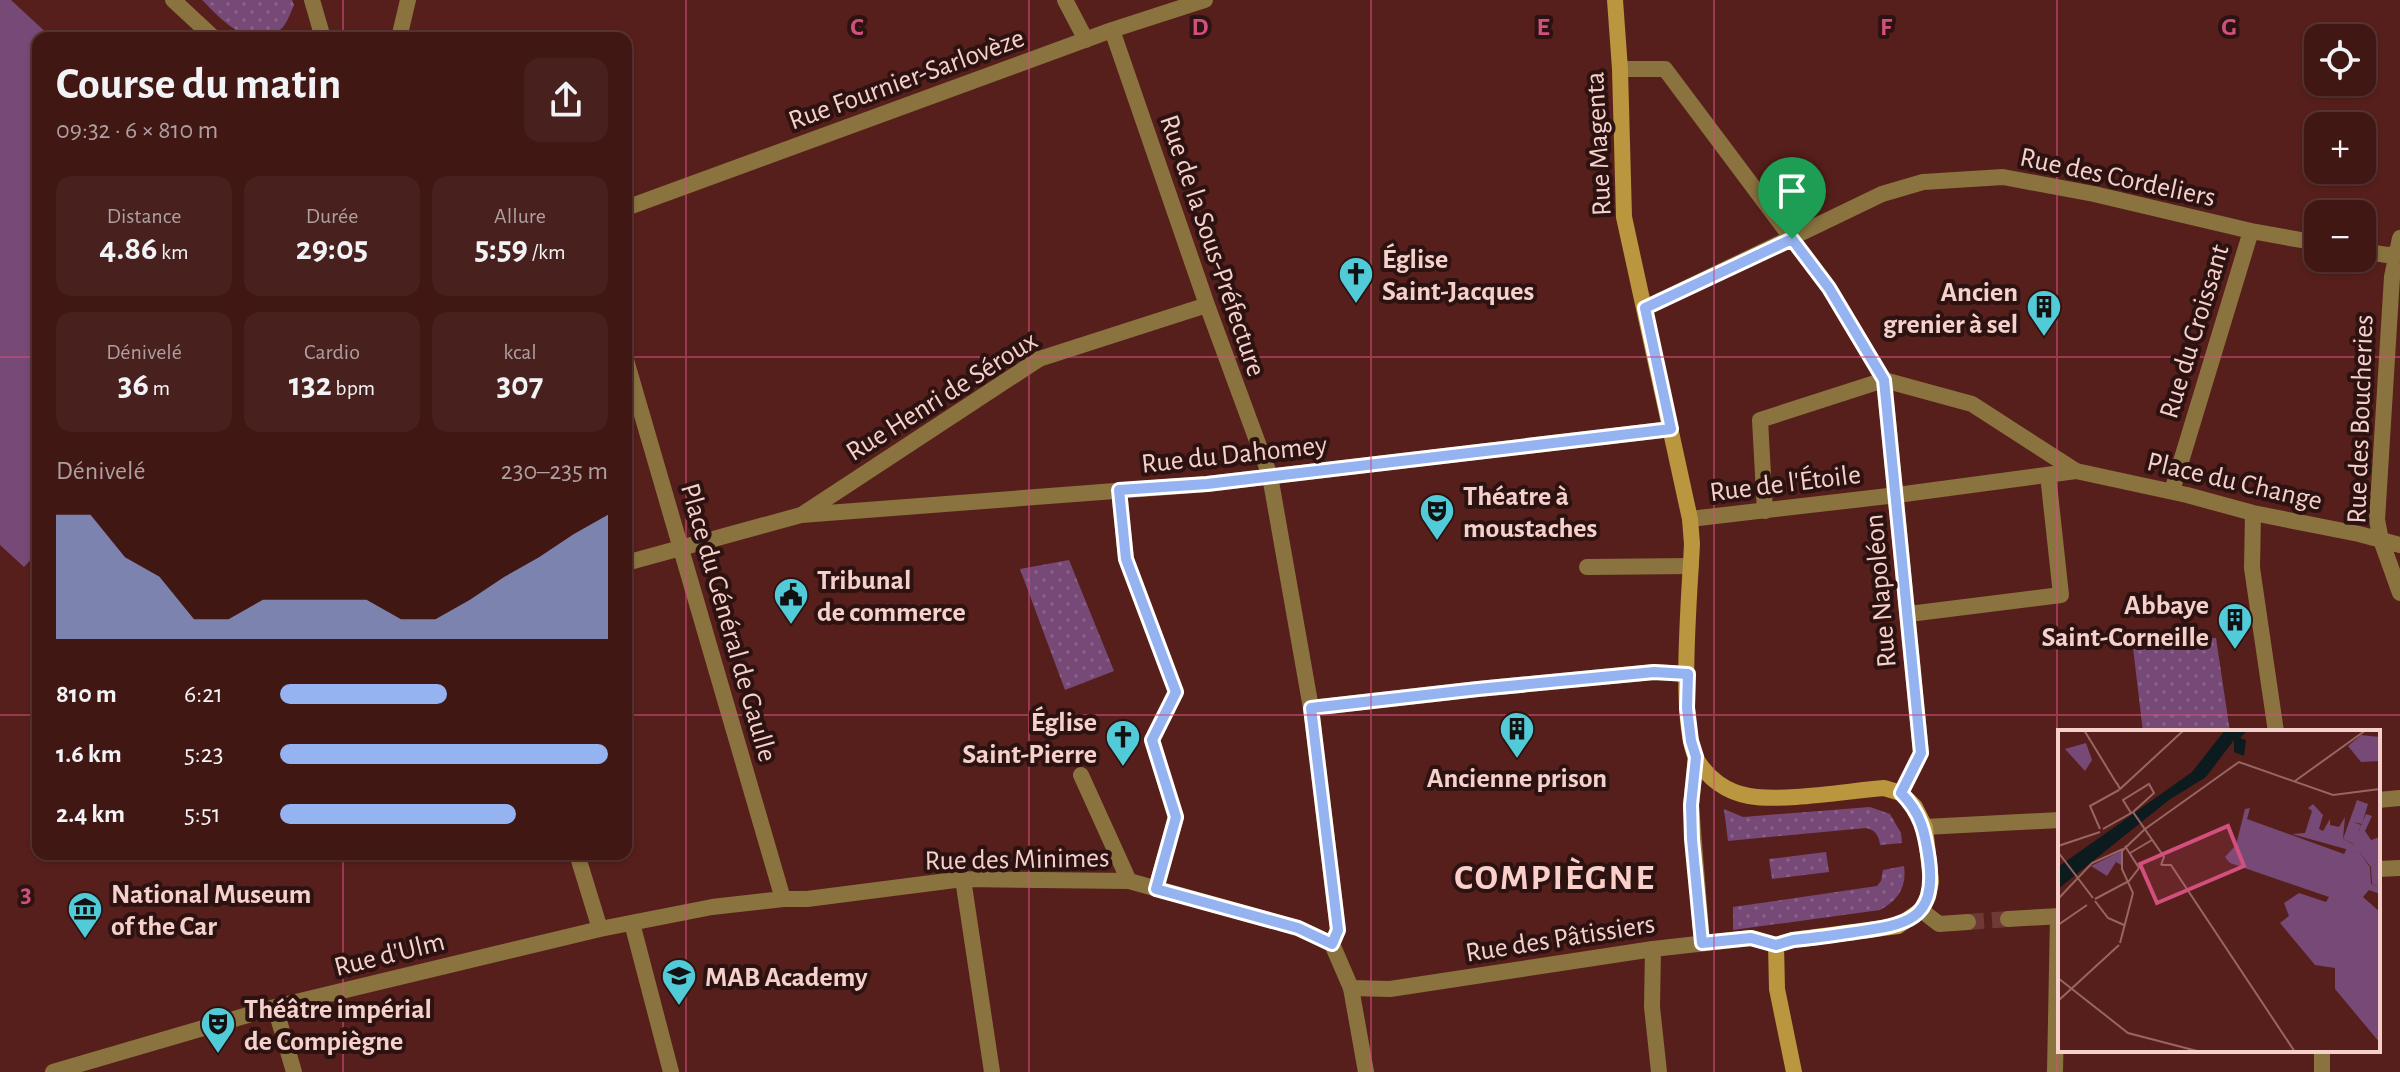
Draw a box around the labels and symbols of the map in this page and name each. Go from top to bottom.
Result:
text: C [850,14,864,40]
text: D [1191,14,1209,40]
text: E [1536,14,1550,40]
text: F [1880,14,1893,40]
text: G [2221,14,2237,40]
street label: Rue Fournier-Sarlovèze [785,24,1028,136]
street label: Rue Magenta [1581,71,1617,217]
street label: Rue de la Sous-Préfecture [1154,111,1270,380]
street label: Rue des Cordeliers [2017,144,2218,212]
pin [1758,157,1826,239]
street label: Rue du Croissant [2155,241,2235,422]
place label: Église Saint-Jacques [1382,243,1534,306]
church icon: Église Saint-Jacques [1337,255,1375,305]
place label: Ancien grenier à sel [1883,279,2018,339]
building icon: Ancien grenier à sel [2025,288,2063,338]
street label: Rue des Boucheries [2343,314,2379,524]
street label: Rue Henri de Séroux [841,327,1043,467]
street label: Rue du Dahomey [1140,431,1328,479]
street label: Place du Change [2144,448,2325,516]
street label: Rue de l'Étoile [1708,458,1862,507]
street label: Place du Général de Gaulle [675,480,781,765]
place label: Théatre à moustaches [1463,483,1597,543]
theatre icon: Théatre à moustaches [1418,492,1456,542]
street label: Rue Napoléon [1860,513,1902,669]
place label: Tribunal de commerce [817,567,966,627]
public building icon: Tribunal de commerce [772,576,810,626]
place label: Abbaye Saint-Corneille [2041,592,2209,652]
building icon: Abbaye Saint-Corneille [2216,601,2254,651]
place label: Église Saint-Pierre [962,706,1097,769]
building icon: Ancienne prison [1498,710,1536,760]
church icon: Église Saint-Pierre [1104,718,1142,768]
inset map [2058,730,2380,1052]
place label: Ancienne prison [1427,765,1607,793]
street label: Rue des Minimes [924,844,1110,876]
district label: COMPIÈGNE [1454,857,1656,896]
text: 3 [20,881,32,907]
place label: National Museum of the Car [111,881,311,941]
museum icon: National Museum of the Car [66,890,104,940]
street label: Rue des Pâtissiers [1464,910,1657,968]
street label: Rue d'Ulm [331,928,448,982]
school or university icon: MAB Academy [660,957,698,1007]
place label: MAB Academy [705,964,868,992]
place label: Théâtre impérial de Compiègne [244,996,432,1056]
theatre icon: Théâtre impérial de Compiègne [199,1005,237,1055]

